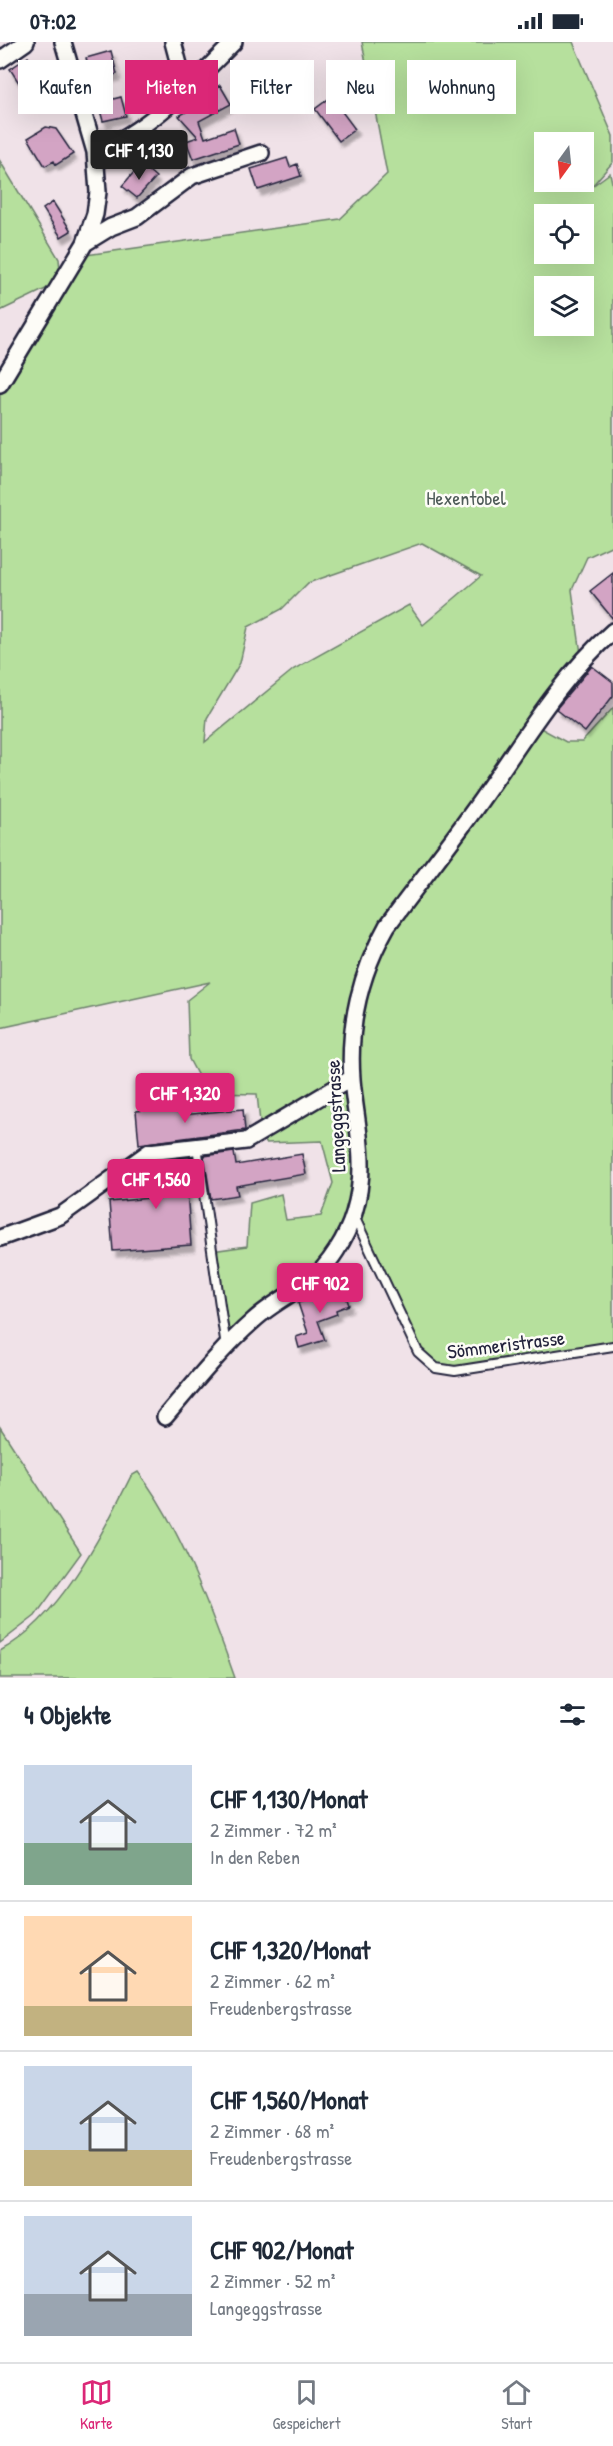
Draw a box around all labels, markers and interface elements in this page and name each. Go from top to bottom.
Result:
text: 07:02 [30,6,76,36]
chip: Kaufen [18,60,113,114]
chip: Mieten [125,60,218,114]
chip: Filter [230,60,314,114]
chip: Neu [326,60,395,114]
chip: Wohnung [407,60,516,114]
pin: CHF 1,130 [70,130,208,181]
north arrow [534,132,594,192]
map controls [534,132,594,336]
text: CHF 1,130 [105,136,173,163]
button: locate [534,204,594,264]
button: layers [534,276,594,336]
park label: Hexentobel [426,484,507,511]
street label: Langeggstrasse [319,1059,351,1173]
pin: CHF 1,320 [116,1073,254,1124]
text: CHF 1,320 [150,1079,221,1106]
pin: CHF 1,560 [87,1159,225,1210]
text: CHF 1,560 [121,1165,191,1192]
pin: CHF 902 [265,1263,375,1314]
text: CHF 902 [291,1269,349,1296]
street label: Sömmeristrasse [446,1323,566,1365]
text: 4 Objekte [24,1697,111,1732]
icon: filters [556,1698,589,1731]
text: CHF 1,130/Monat [210,1781,367,1816]
icon: home [72,1789,144,1861]
text: 2 Zimmer · 72 m² [210,1816,337,1843]
text: In den Reben [210,1843,300,1870]
text: CHF 1,320/Monat [210,1932,370,1967]
icon: home [72,1940,144,2012]
text: 2 Zimmer · 62 m² [210,1967,335,1994]
text: Freudenbergstrasse [210,1994,352,2021]
text: CHF 1,560/Monat [210,2082,368,2117]
icon: home [72,2090,144,2162]
text: 2 Zimmer · 68 m² [210,2117,334,2144]
text: Freudenbergstrasse [210,2144,352,2171]
text: CHF 902/Monat [210,2232,353,2267]
icon: home [72,2240,144,2312]
text: 2 Zimmer · 52 m² [210,2267,335,2294]
text: Langeggstrasse [210,2294,322,2321]
tab: Karte [80,2376,113,2434]
tab: Gespeichert [273,2376,340,2434]
tab: Start [500,2376,533,2434]

